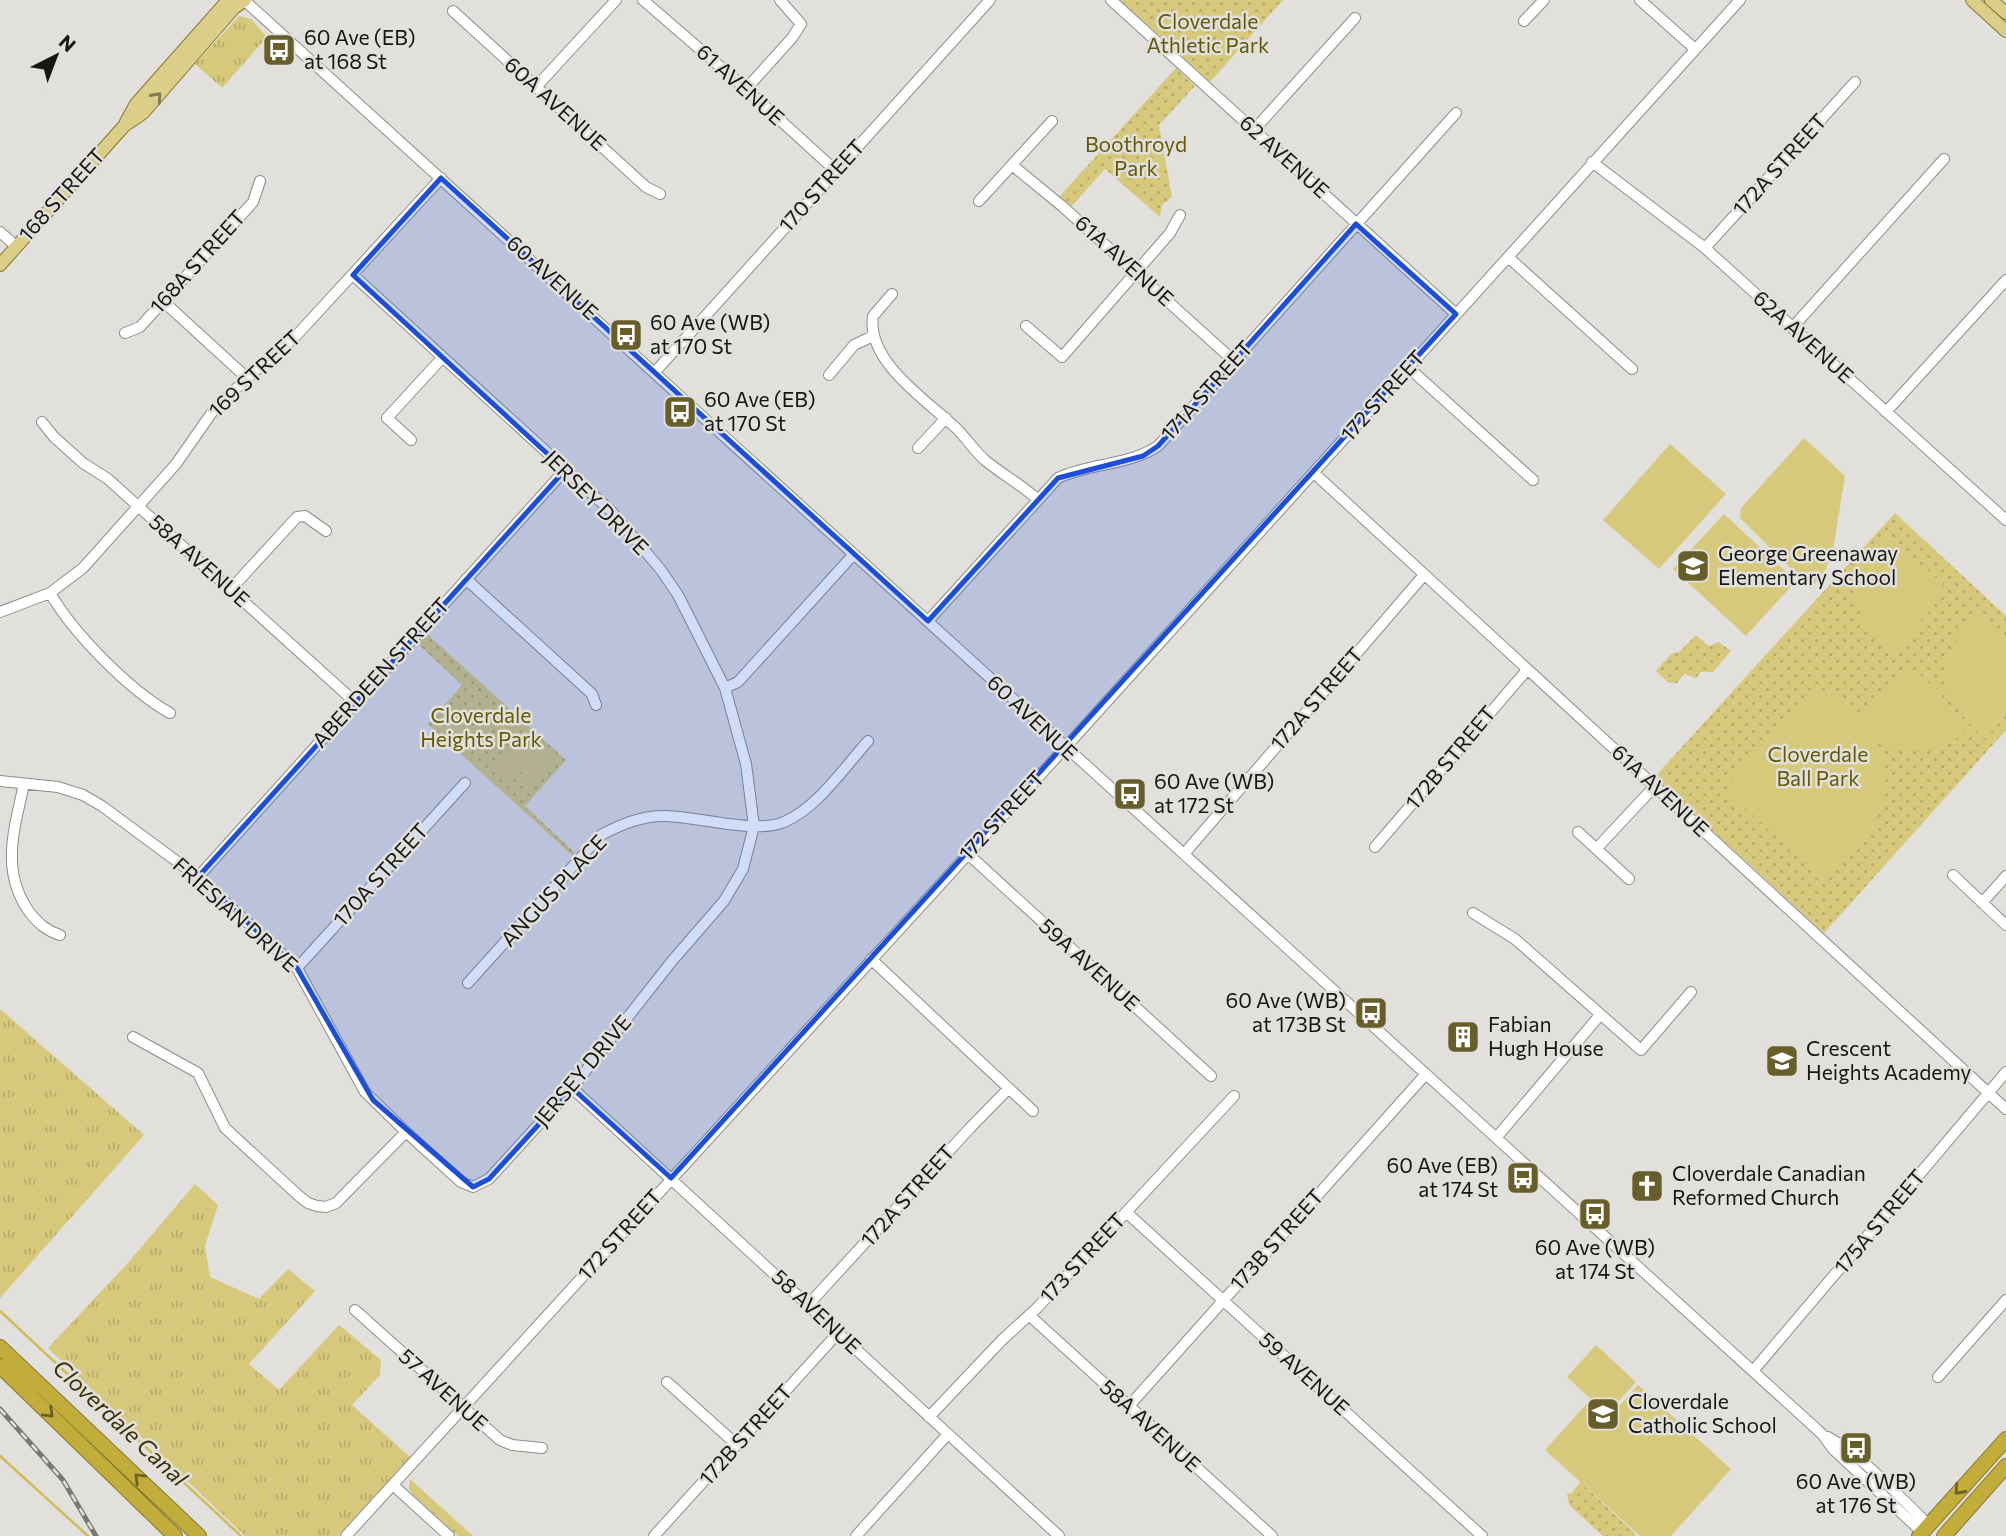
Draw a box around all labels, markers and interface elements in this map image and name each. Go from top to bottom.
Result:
park label: Cloverdale Athletic Park [1147,8,1269,57]
north arrow [21,21,91,91]
place label: 60 Ave (EB) at 168 St [304,24,415,73]
text: N [55,30,81,56]
bus stop icon: 60 Ave (EB) at 168 St [260,31,298,69]
street label: 61 AVENUE [692,38,790,130]
street label: 60A AVENUE [500,51,612,155]
one-way arrow [149,92,162,105]
street label: 172A STREET [1727,108,1831,220]
street label: 62 AVENUE [1235,109,1335,203]
park label: Boothroyd Park [1085,131,1187,180]
street label: 170 STREET [773,134,869,236]
street label: 168 STREET [13,142,109,246]
street label: 168A STREET [144,204,250,318]
street label: 61A AVENUE [1071,209,1179,311]
street label: 60 AVENUE [502,229,604,324]
street label: 62A AVENUE [1749,284,1859,387]
place label: 60 Ave (WB) at 170 St [650,309,770,358]
bus stop icon: 60 Ave (WB) at 170 St [607,316,645,354]
street label: 169 STREET [203,324,305,422]
street label: 171A STREET [1155,335,1257,445]
street label: 172 STREET [1335,344,1429,446]
place label: 60 Ave (EB) at 170 St [704,386,815,435]
bus stop icon: 60 Ave (EB) at 170 St [661,393,699,431]
street label: JERSEY DRIVE [540,445,654,559]
street label: 58A AVENUE [145,508,255,611]
place label: George Greenaway Elementary School [1718,540,1898,589]
school or university icon: George Greenaway Elementary School [1674,547,1712,585]
street label: ABERDEEN STREET [306,592,454,752]
street label: 172A STREET [1264,641,1367,755]
street label: 60 AVENUE [983,669,1083,765]
street label: 172B STREET [1399,700,1500,814]
park label: Cloverdale Heights Park [420,702,542,751]
street label: 61A AVENUE [1607,739,1715,841]
park label: Cloverdale Ball Park [1768,741,1868,790]
street label: 172 STREET [953,765,1049,865]
place label: 60 Ave (WB) at 172 St [1154,768,1274,817]
bus stop icon: 60 Ave (WB) at 172 St [1111,775,1149,813]
street label: 170A STREET [327,817,433,931]
street label: ANGUS PLACE [495,829,611,951]
street label: FRIESIAN DRIVE [168,851,304,976]
street label: 59A AVENUE [1035,912,1145,1015]
place label: 60 Ave (WB) at 173B St [1226,987,1346,1036]
bus stop icon: 60 Ave (WB) at 173B St [1352,994,1390,1032]
street label: JERSEY DRIVE [528,1009,636,1131]
place label: Fabian Hugh House [1488,1011,1604,1060]
building icon: Fabian Hugh House [1444,1018,1482,1056]
place label: Crescent Heights Academy [1806,1035,1971,1084]
school or university icon: Crescent Heights Academy [1763,1042,1801,1080]
street label: 172A STREET [855,1139,959,1251]
place label: 60 Ave (EB) at 174 St [1387,1152,1498,1201]
bus stop icon: 60 Ave (EB) at 174 St [1504,1159,1542,1197]
place label: Cloverdale Canadian Reformed Church [1672,1160,1866,1209]
street label: 175A STREET [1828,1164,1930,1278]
church icon: Cloverdale Canadian Reformed Church [1628,1167,1666,1205]
street label: 172 STREET [572,1183,666,1285]
street label: 173B STREET [1224,1183,1328,1295]
bus stop icon: 60 Ave (WB) at 174 St [1576,1195,1614,1233]
street label: 173 STREET [1034,1207,1130,1307]
place label: 60 Ave (WB) at 174 St [1535,1234,1655,1283]
street label: 58 AVENUE [767,1263,867,1358]
street label: 59 AVENUE [1255,1326,1355,1420]
street label: 57 AVENUE [395,1343,493,1435]
water label: Cloverdale Canal [48,1353,195,1492]
street label: 58A AVENUE [1096,1373,1206,1476]
street label: 172B STREET [693,1378,797,1490]
place label: Cloverdale Catholic School [1628,1388,1777,1437]
school or university icon: Cloverdale Catholic School [1584,1395,1622,1433]
one-way arrow [41,1405,54,1418]
bus stop icon: 60 Ave (WB) at 176 St [1837,1429,1875,1467]
place label: 60 Ave (WB) at 176 St [1796,1468,1916,1517]
one-way arrow [134,1474,147,1487]
one-way arrow [1955,1482,1968,1495]

